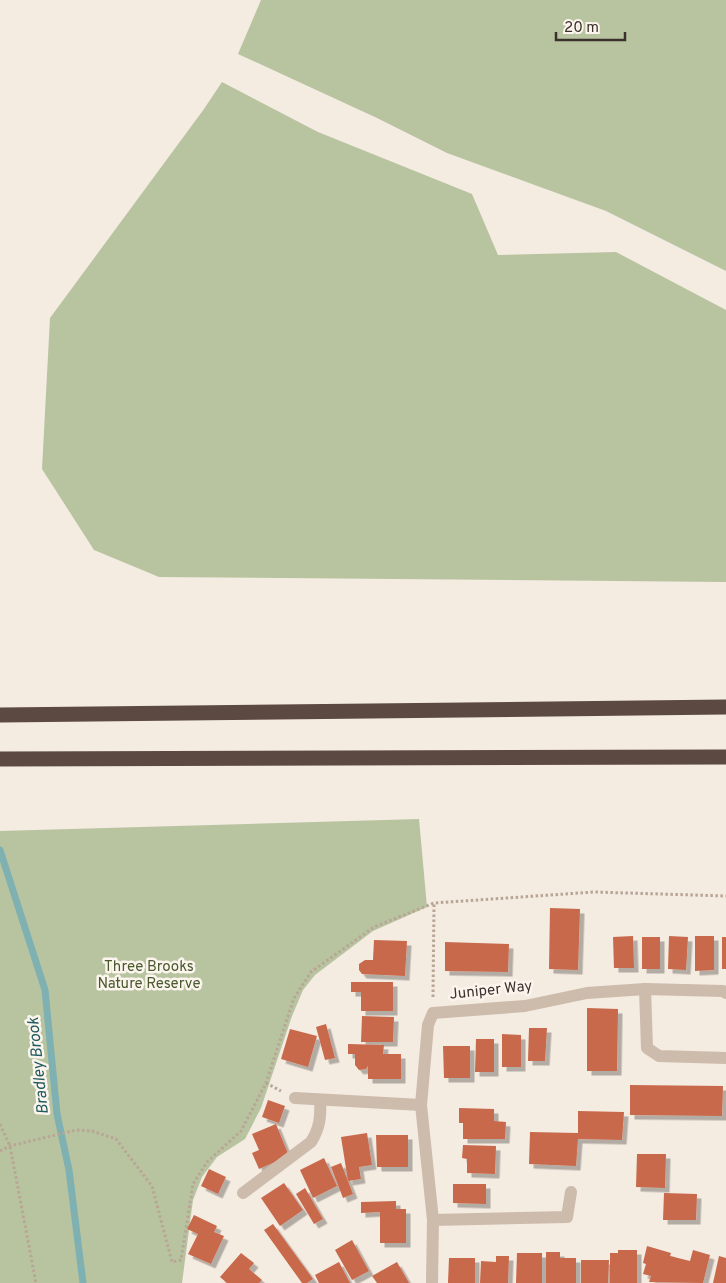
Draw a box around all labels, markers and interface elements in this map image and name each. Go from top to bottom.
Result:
scale bar [556,10,625,42]
text: 20 m [564,19,599,38]
park label: Three Brooks Nature Reserve [97,958,201,994]
street label: Juniper Way [449,977,533,1005]
water label: Bradley Brook [24,1015,54,1116]

